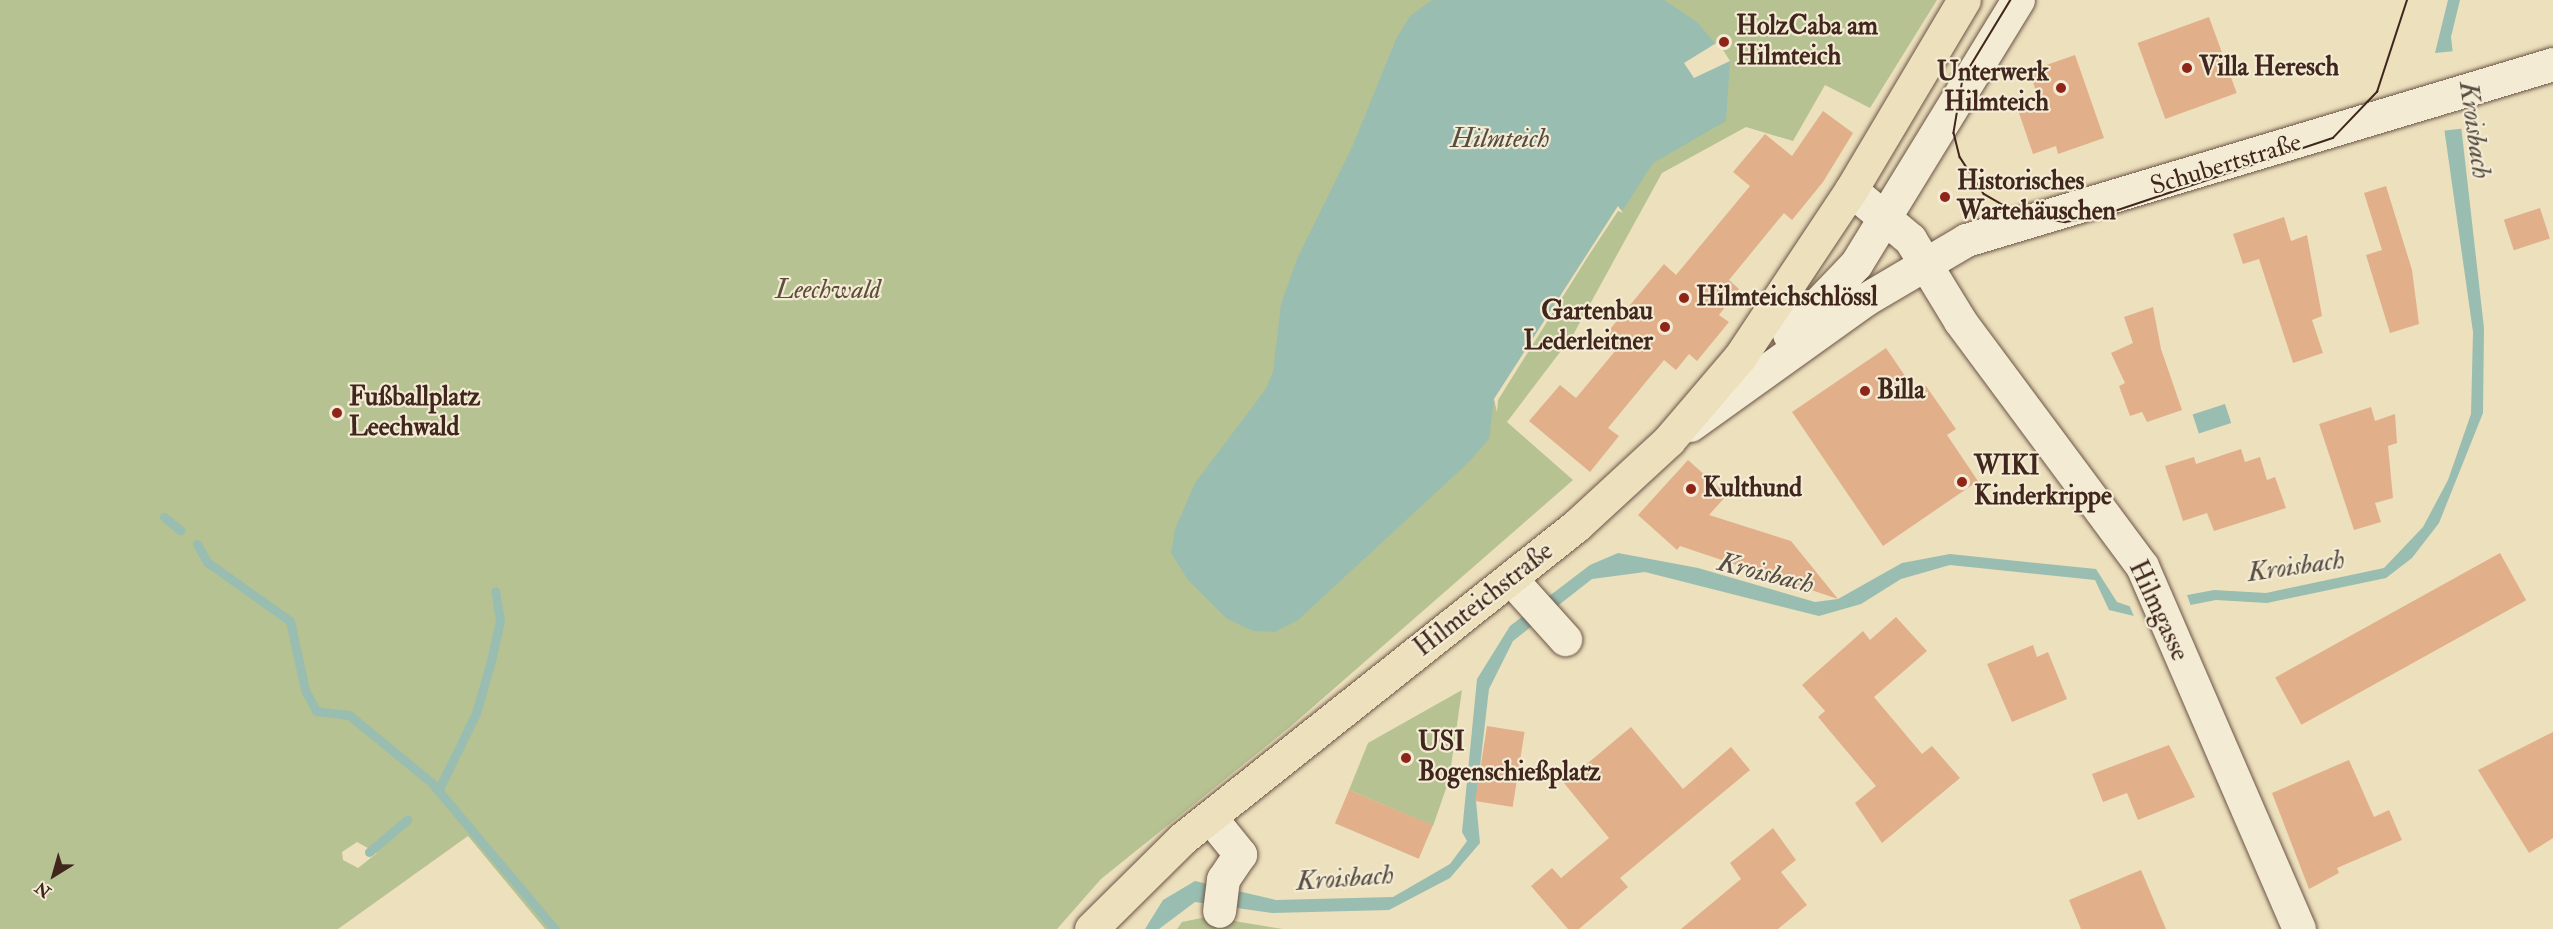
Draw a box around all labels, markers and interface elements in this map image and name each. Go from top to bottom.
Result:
place label: HolzCaba am Hilmteich [1736,11,1878,72]
marker: HolzCaba am Hilmteich [1717,35,1731,49]
place label: Villa Heresch [2199,52,2339,84]
place label: Unterwerk Hilmteich [1937,57,2049,118]
marker: Villa Heresch [2180,61,2194,75]
water label: Kroisbach [2452,79,2498,181]
marker: Unterwerk Hilmteich [2054,81,2068,95]
water label: Hilmteich [1450,123,1550,155]
street label: Schubertstraße [2147,127,2305,203]
place label: Historisches Wartehäuschen [1957,166,2116,228]
marker: Historisches Wartehäuschen [1938,190,1952,204]
park label: Leechwald [775,275,881,307]
place label: Hilmteichschlössl [1696,282,1878,314]
marker: Hilmteichschlössl [1677,291,1691,305]
place label: Gartenbau Lederleitner [1523,296,1653,358]
marker: Gartenbau Lederleitner [1658,320,1672,334]
place label: Billa [1877,375,1925,407]
place label: Fußballplatz Leechwald [349,382,480,443]
marker: Billa [1858,384,1872,398]
marker: Fußballplatz Leechwald [330,406,344,420]
place label: WIKI Kinderkrippe [1974,451,2112,512]
place label: Kulthund [1703,473,1802,505]
marker: WIKI Kinderkrippe [1955,475,1969,489]
marker: Kulthund [1684,482,1698,496]
street label: Hilmteichstraße [1408,536,1560,664]
water label: Kroisbach [2245,543,2347,589]
water label: Kroisbach [1715,545,1817,601]
street label: Hilmgasse [2121,556,2195,666]
place label: USI Bogenschießplatz [1418,727,1601,788]
marker: USI Bogenschießplatz [1399,751,1413,765]
north arrow [24,845,84,905]
water label: Kroisbach [1295,858,1395,898]
text: N [31,877,55,902]

